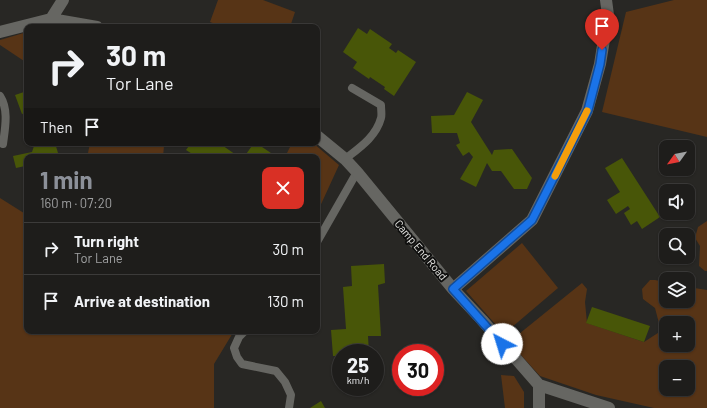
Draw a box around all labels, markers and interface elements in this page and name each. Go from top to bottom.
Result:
pin [585,9,619,50]
icon: arrive [591,15,613,37]
text: 30 m [106,38,166,72]
icon: right [40,40,92,92]
text: Tor Lane [106,72,174,94]
icon: arrive [81,116,103,138]
text: Then [40,118,73,136]
north arrow [659,140,695,176]
map controls [659,140,695,396]
text: 1 min [40,165,93,194]
button: close [262,167,304,209]
button: sound [659,184,695,220]
text: 160 m · 07:20 [40,195,112,211]
street label: Camp End Road [392,217,450,282]
button: search [659,228,695,264]
text: Turn right [74,232,139,250]
icon: right [40,238,62,260]
text: 30 m [272,240,304,258]
text: Tor Lane [74,250,123,266]
button: layers [659,272,695,308]
icon: arrive [40,290,62,312]
text: Arrive at destination [74,292,210,310]
text: 130 m [267,292,304,310]
button: + [659,316,695,352]
position arrow [481,323,523,365]
speed limit sign: 30 [392,344,444,396]
text: 25 [347,353,369,377]
button: − [659,360,695,396]
text: km/h [347,374,369,386]

